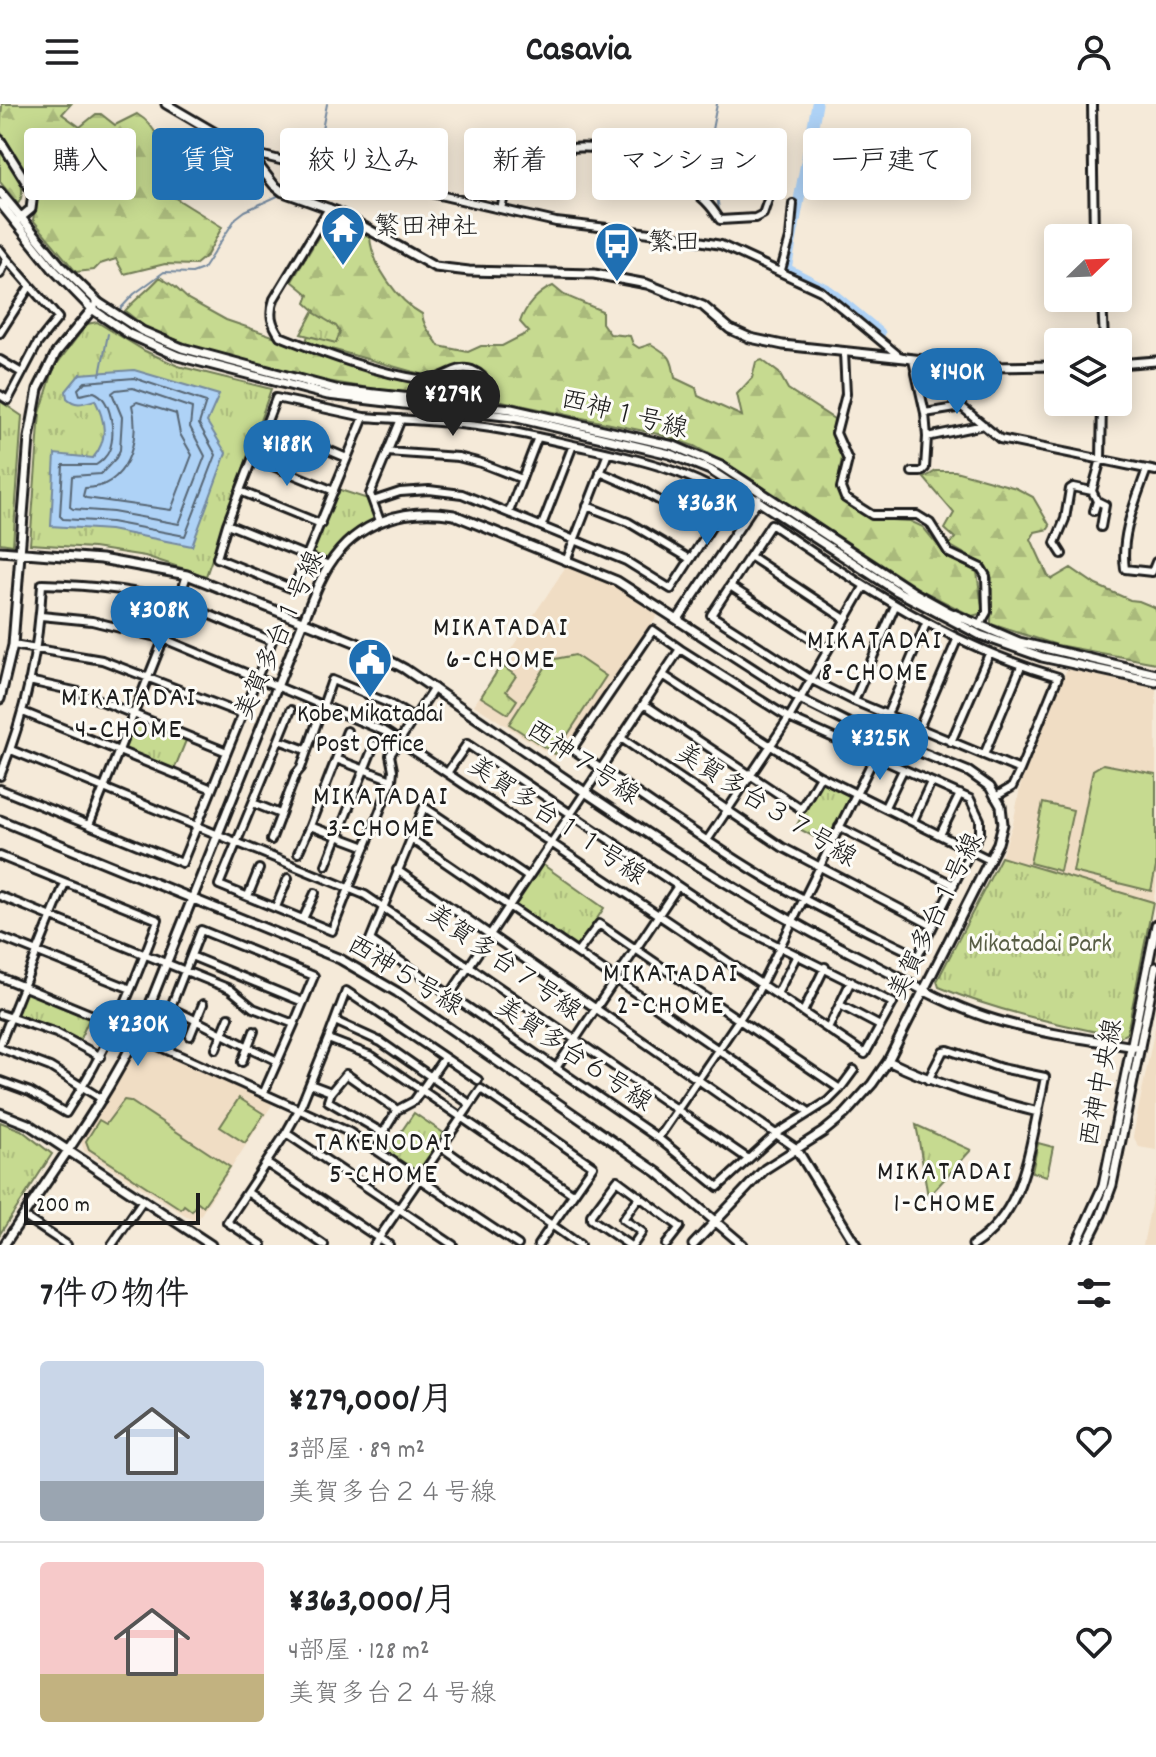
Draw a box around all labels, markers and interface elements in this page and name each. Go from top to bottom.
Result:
text: Casavia [525,26,631,78]
icon: menu [40,30,84,74]
icon: person [1072,30,1116,74]
chip: 購入 [24,128,136,200]
chip: 賃貸 [152,128,264,200]
chip: 絞り込み [280,128,448,200]
chip: 新着 [464,128,576,200]
chip: マンション [592,128,787,200]
chip: 一戸建て [803,128,971,200]
temple icon: 繁田神社 [319,204,367,267]
place label: 繁田神社 [374,210,478,247]
bus stop icon: 繁田 [593,220,641,283]
north arrow [1044,224,1132,312]
map controls [1044,224,1132,416]
place label: 繁田 [648,226,700,263]
button: layers [1044,328,1132,416]
pin: ¥140K [901,348,1013,416]
text: ¥140K [929,355,985,392]
pin: ¥279K [397,370,509,438]
text: ¥279K [424,377,482,414]
street label: 西神１号線 [556,382,692,450]
pin: ¥188K [231,420,343,488]
text: ¥188K [261,427,313,464]
pin: ¥363K [651,479,763,547]
text: ¥363K [677,486,737,523]
street label: 美賀多台１号線 [227,545,335,727]
pin: ¥308K [103,586,215,654]
text: ¥308K [129,593,189,630]
district label: MIKATADAI 6-CHOME [433,610,569,682]
district label: MIKATADAI 8-CHOME [807,623,943,695]
public building icon: Kobe Mikatadai Post Office [346,636,394,699]
district label: MIKATADAI 4-CHOME [61,680,197,752]
place label: Kobe Mikatadai Post Office [297,697,443,764]
street label: 西神７号線 [518,712,646,816]
pin: ¥325K [824,714,936,782]
text: ¥325K [850,721,910,758]
street label: 美賀多台３７号線 [667,736,863,878]
street label: 美賀多台１１号線 [459,749,653,895]
district label: MIKATADAI 3-CHOME [313,779,449,851]
street label: 美賀多台１号線 [880,827,994,1007]
street label: 美賀多台７号線 [418,897,588,1031]
park label: Mikatadai Park [968,927,1112,964]
street label: 西神５号線 [339,928,469,1026]
district label: MIKATADAI 2-CHOME [603,956,739,1028]
street label: 美賀多台６号線 [487,990,659,1122]
pin: ¥230K [82,1000,194,1068]
text: ¥230K [107,1007,169,1044]
street label: 西神中央線 [1072,1016,1134,1150]
district label: TAKENODAI 5-CHOME [315,1125,453,1197]
district label: MIKATADAI 1-CHOME [877,1154,1013,1226]
scale bar [24,1189,200,1225]
text: 200 m [36,1191,90,1222]
icon: filters [1072,1271,1116,1315]
text: 7件の物件 [40,1273,189,1322]
text: ¥279,000/月 [288,1378,454,1427]
icon: home [104,1393,200,1489]
icon: heart [1072,1419,1116,1463]
text: 3部屋 · 89 m² [288,1433,425,1470]
text: 美賀多台２４号線 [288,1476,496,1513]
text: ¥363,000/月 [288,1579,457,1628]
icon: home [104,1594,200,1690]
icon: heart [1072,1620,1116,1664]
text: 4部屋 · 128 m² [288,1634,429,1671]
text: 美賀多台２４号線 [288,1677,496,1714]

